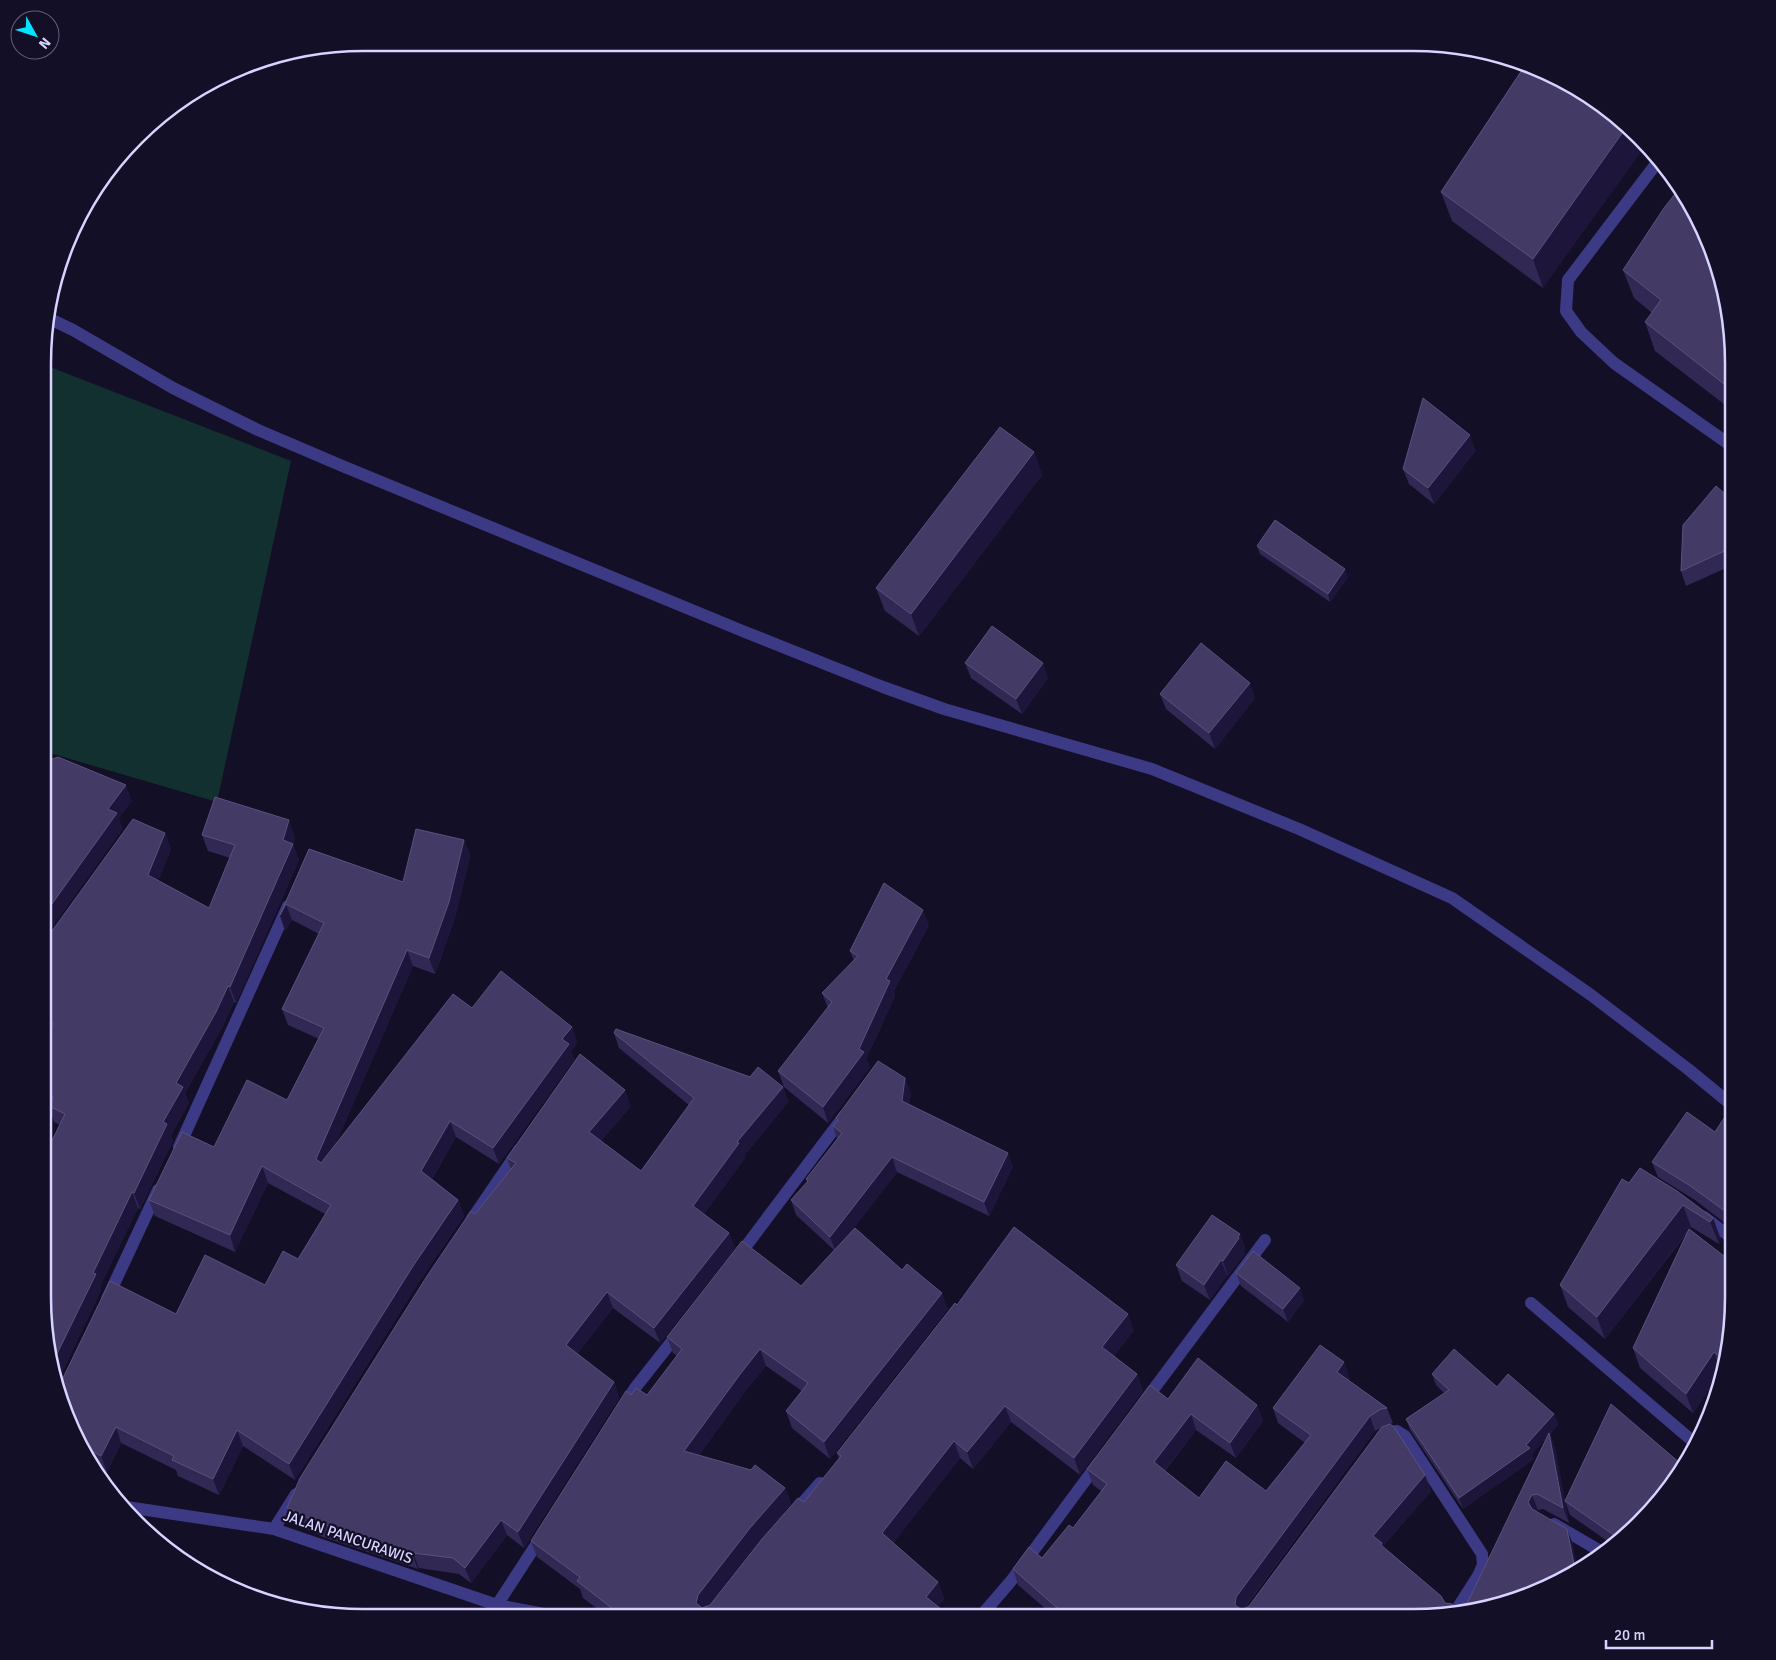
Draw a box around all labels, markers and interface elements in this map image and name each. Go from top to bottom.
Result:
north arrow [10,10,60,60]
text: N [35,34,54,52]
street label: JALAN PANCURAWIS [281,1506,415,1568]
scale bar [1606,1618,1712,1650]
text: 20 m [1614,1626,1645,1644]

